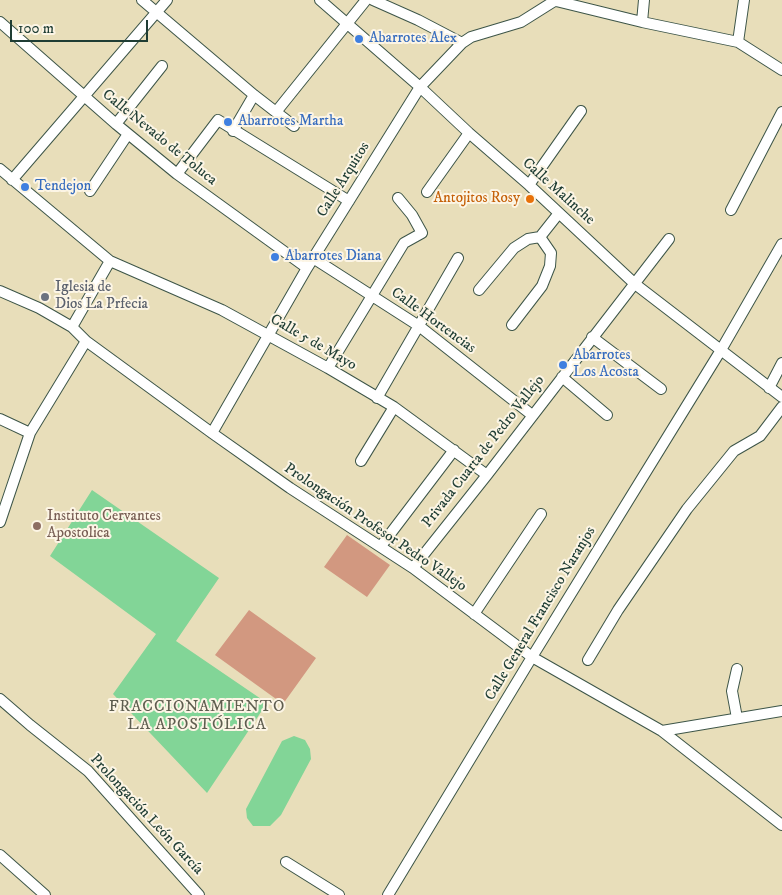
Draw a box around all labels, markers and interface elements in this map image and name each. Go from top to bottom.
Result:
scale bar [12,10,150,42]
text: 100 m [18,19,54,38]
place label: Abarrotes Alex [369,30,457,48]
marker: Abarrotes Alex [353,33,365,45]
street label: Calle Nevado de Toluca [98,86,220,190]
place label: Abarrotes Martha [238,113,343,131]
marker: Abarrotes Martha [222,116,234,128]
street label: Calle Arquitos [314,139,374,221]
street label: Calle Malinche [518,155,598,229]
place label: Tendejon [35,178,91,196]
marker: Tendejon [19,181,31,193]
place label: Antojitos Rosy [434,190,520,208]
marker: Antojitos Rosy [524,193,536,205]
place label: Abarrotes Diana [285,248,381,266]
marker: Abarrotes Diana [269,251,281,263]
place label: Iglesia de Dios La Prfecia [55,279,148,314]
street label: Calle Hortencias [387,284,479,358]
marker: Iglesia de Dios La Prfecia [39,291,51,303]
street label: Calle 5 de Mayo [267,311,359,375]
place label: Abarrotes Los Acosta [573,347,639,382]
marker: Abarrotes Los Acosta [557,359,569,371]
street label: Privada Cuarta de Pedro Vallejo [419,372,549,532]
street label: Prolongación Profesor Pedro Vallejo [280,460,470,596]
place label: Instituto Cervantes Apostolica [47,508,161,543]
marker: Instituto Cervantes Apostolica [31,520,43,532]
street label: Calle General Francisco Naranjos [482,524,600,704]
district label: FRACCIONAMIENTO LA APOSTÓLICA [107,698,287,736]
street label: Prolongación León García [86,751,206,879]

